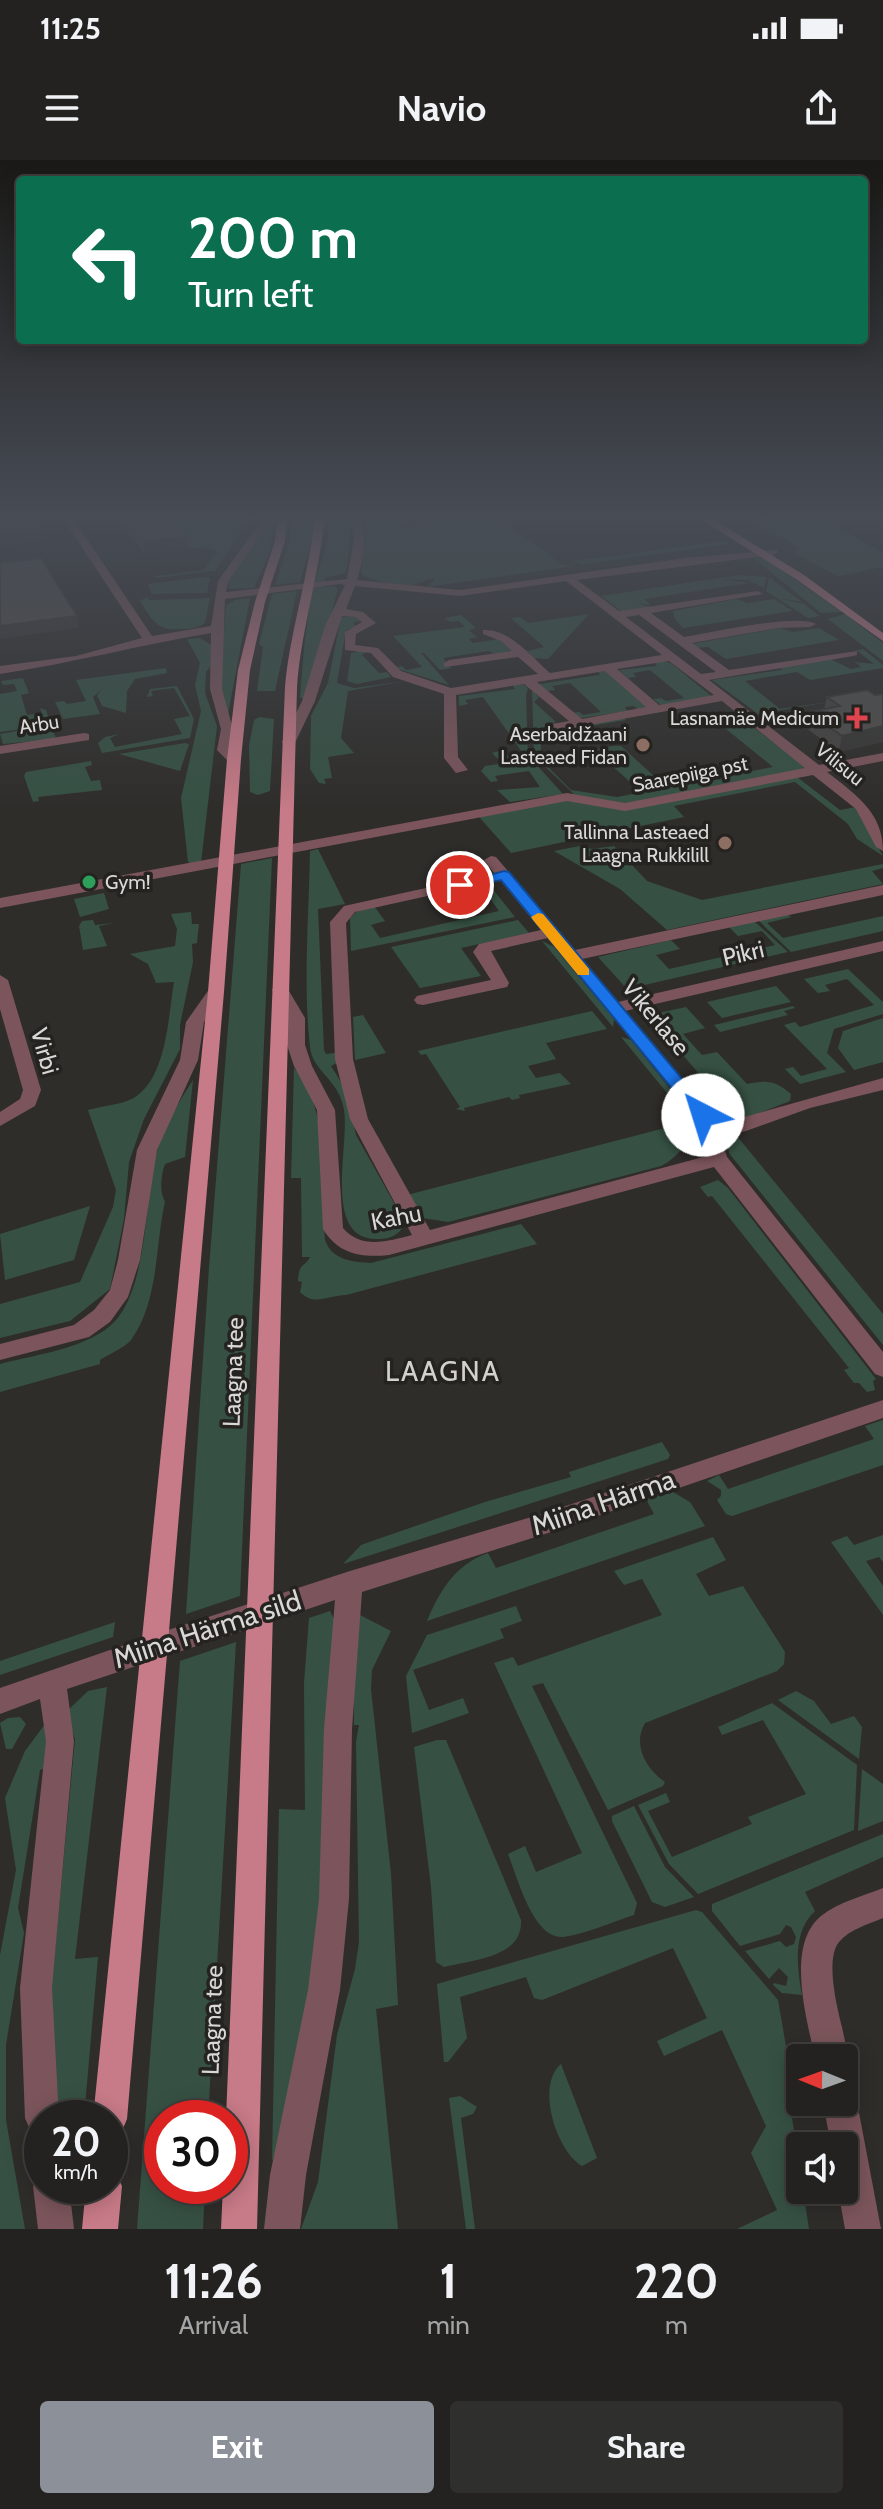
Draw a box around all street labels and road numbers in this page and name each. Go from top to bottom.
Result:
street label: Arbu [17,709,61,739]
street label: Vilisuu [811,737,869,791]
street label: Saarepiiga pst [630,751,750,797]
street label: Pikri [719,934,767,972]
street label: Vikerlase [616,973,696,1061]
street label: Virbi [25,1025,65,1077]
street label: Kahu [368,1198,424,1236]
street label: Laagna tee [217,1317,249,1427]
street label: Miina Härma [527,1461,680,1542]
street label: Miina Härma sild [109,1583,305,1675]
street label: Laagna tee [196,1965,228,2075]

